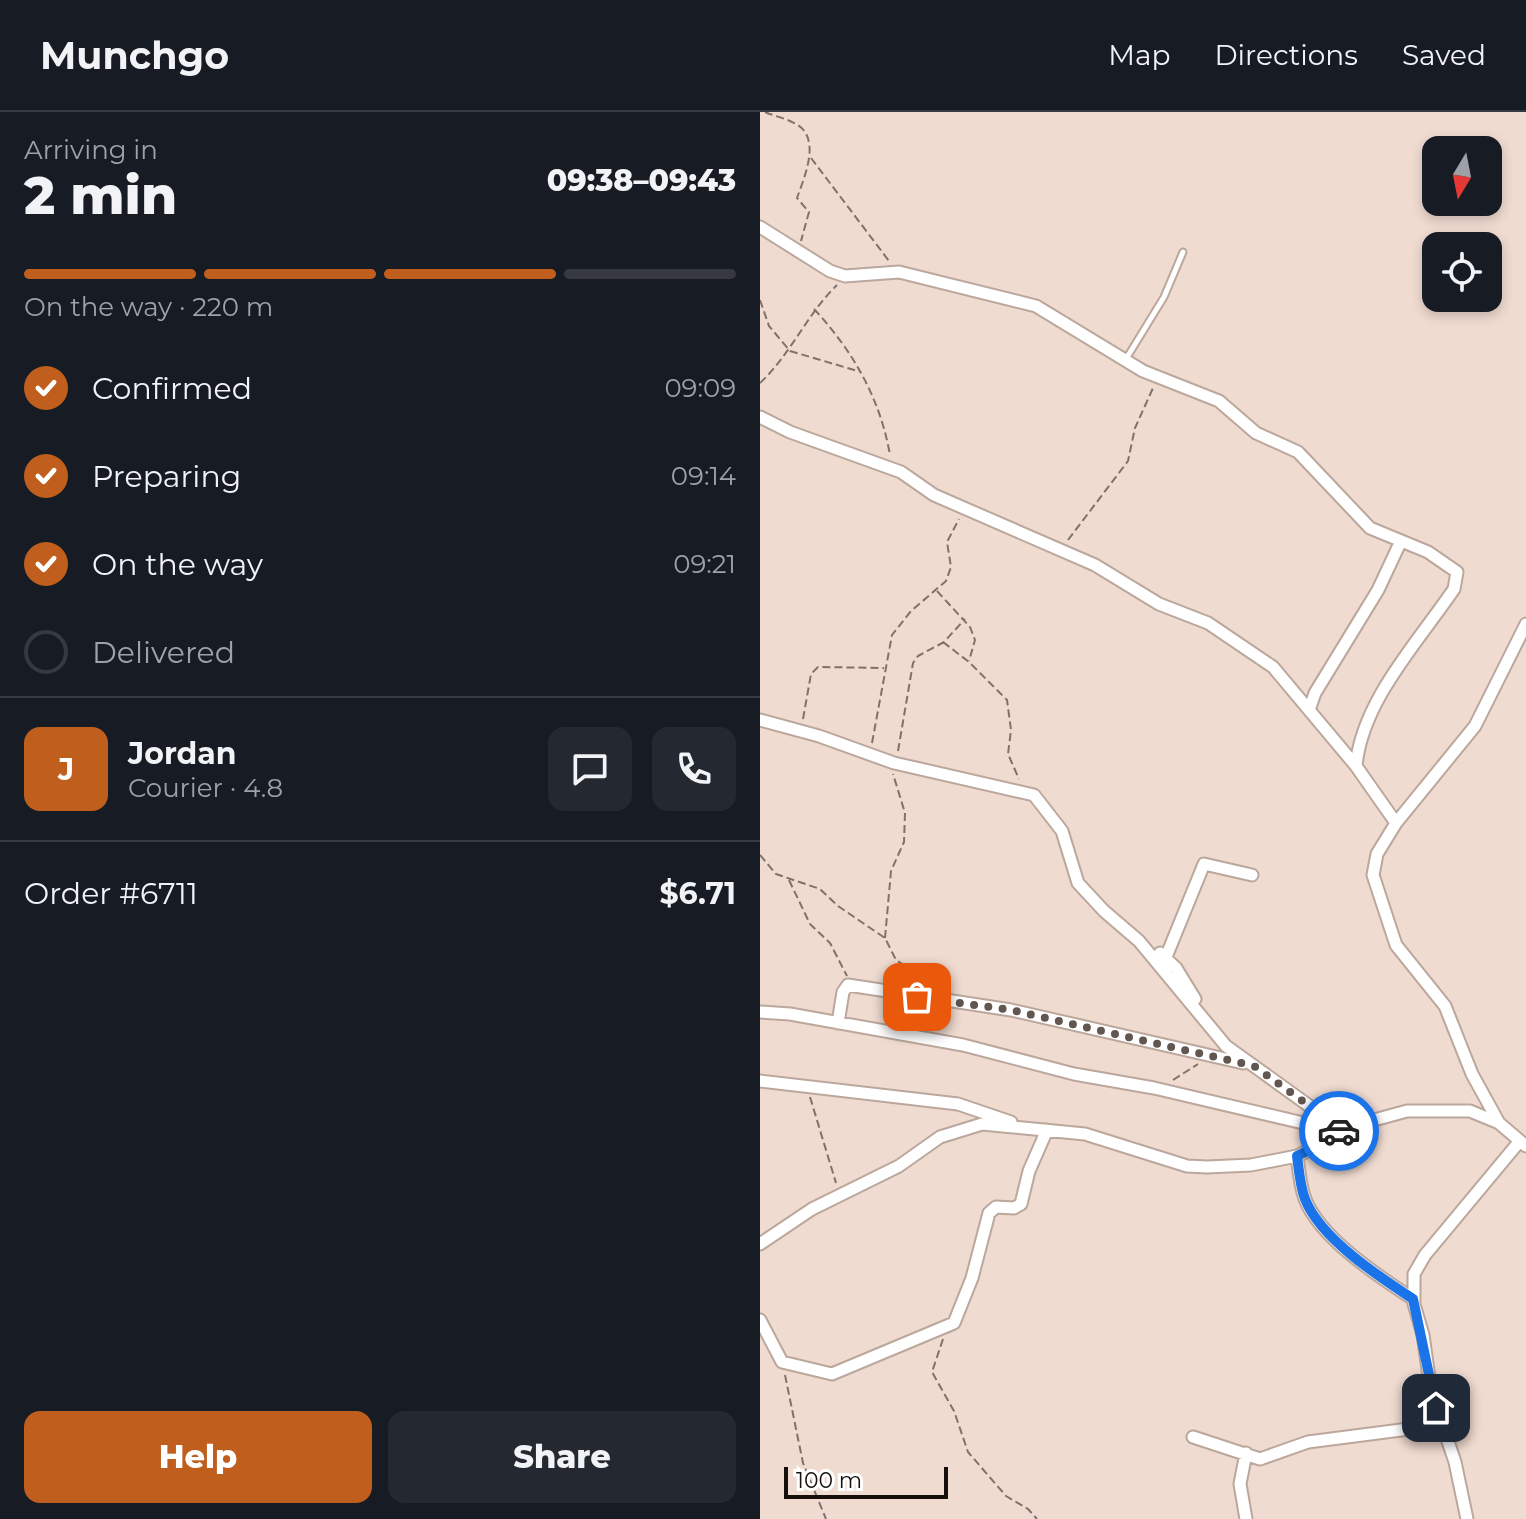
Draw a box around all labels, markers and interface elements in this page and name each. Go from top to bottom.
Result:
text: Munchgo [40,32,229,79]
text: Map [1108,38,1170,72]
text: Directions [1214,38,1358,72]
text: Saved [1402,38,1486,72]
text: Arriving in [24,134,158,166]
north arrow [1422,136,1502,216]
map controls [1422,136,1502,312]
text: 09:38–09:43 [547,162,736,199]
text: 2 min [24,164,177,227]
button: locate [1422,232,1502,312]
text: On the way · 220 m [24,291,273,323]
icon: check [24,366,68,410]
text: Confirmed [92,370,252,407]
text: 09:09 [664,372,736,404]
icon: check [24,454,68,498]
text: Preparing [92,458,241,495]
text: 09:14 [671,460,736,492]
icon: check [24,542,68,586]
text: On the way [92,546,263,583]
text: 09:21 [673,548,736,580]
text: Delivered [92,634,235,671]
button: chat [548,727,632,811]
button: phone [652,727,736,811]
text: Jordan [128,735,237,772]
text: J [58,751,74,788]
text: Courier · 4.8 [128,772,283,804]
text: Order #6711 [24,875,198,912]
text: $6.71 [659,875,736,912]
pin [883,963,951,1031]
icon: bag [895,975,939,1019]
courier [1299,1091,1379,1171]
icon: car [1317,1109,1361,1153]
pin [1402,1374,1470,1442]
icon: home [1414,1386,1458,1430]
button: Help [24,1411,372,1503]
button: Share [388,1411,736,1503]
scale bar [784,1463,948,1499]
text: 100 m [796,1467,862,1494]

